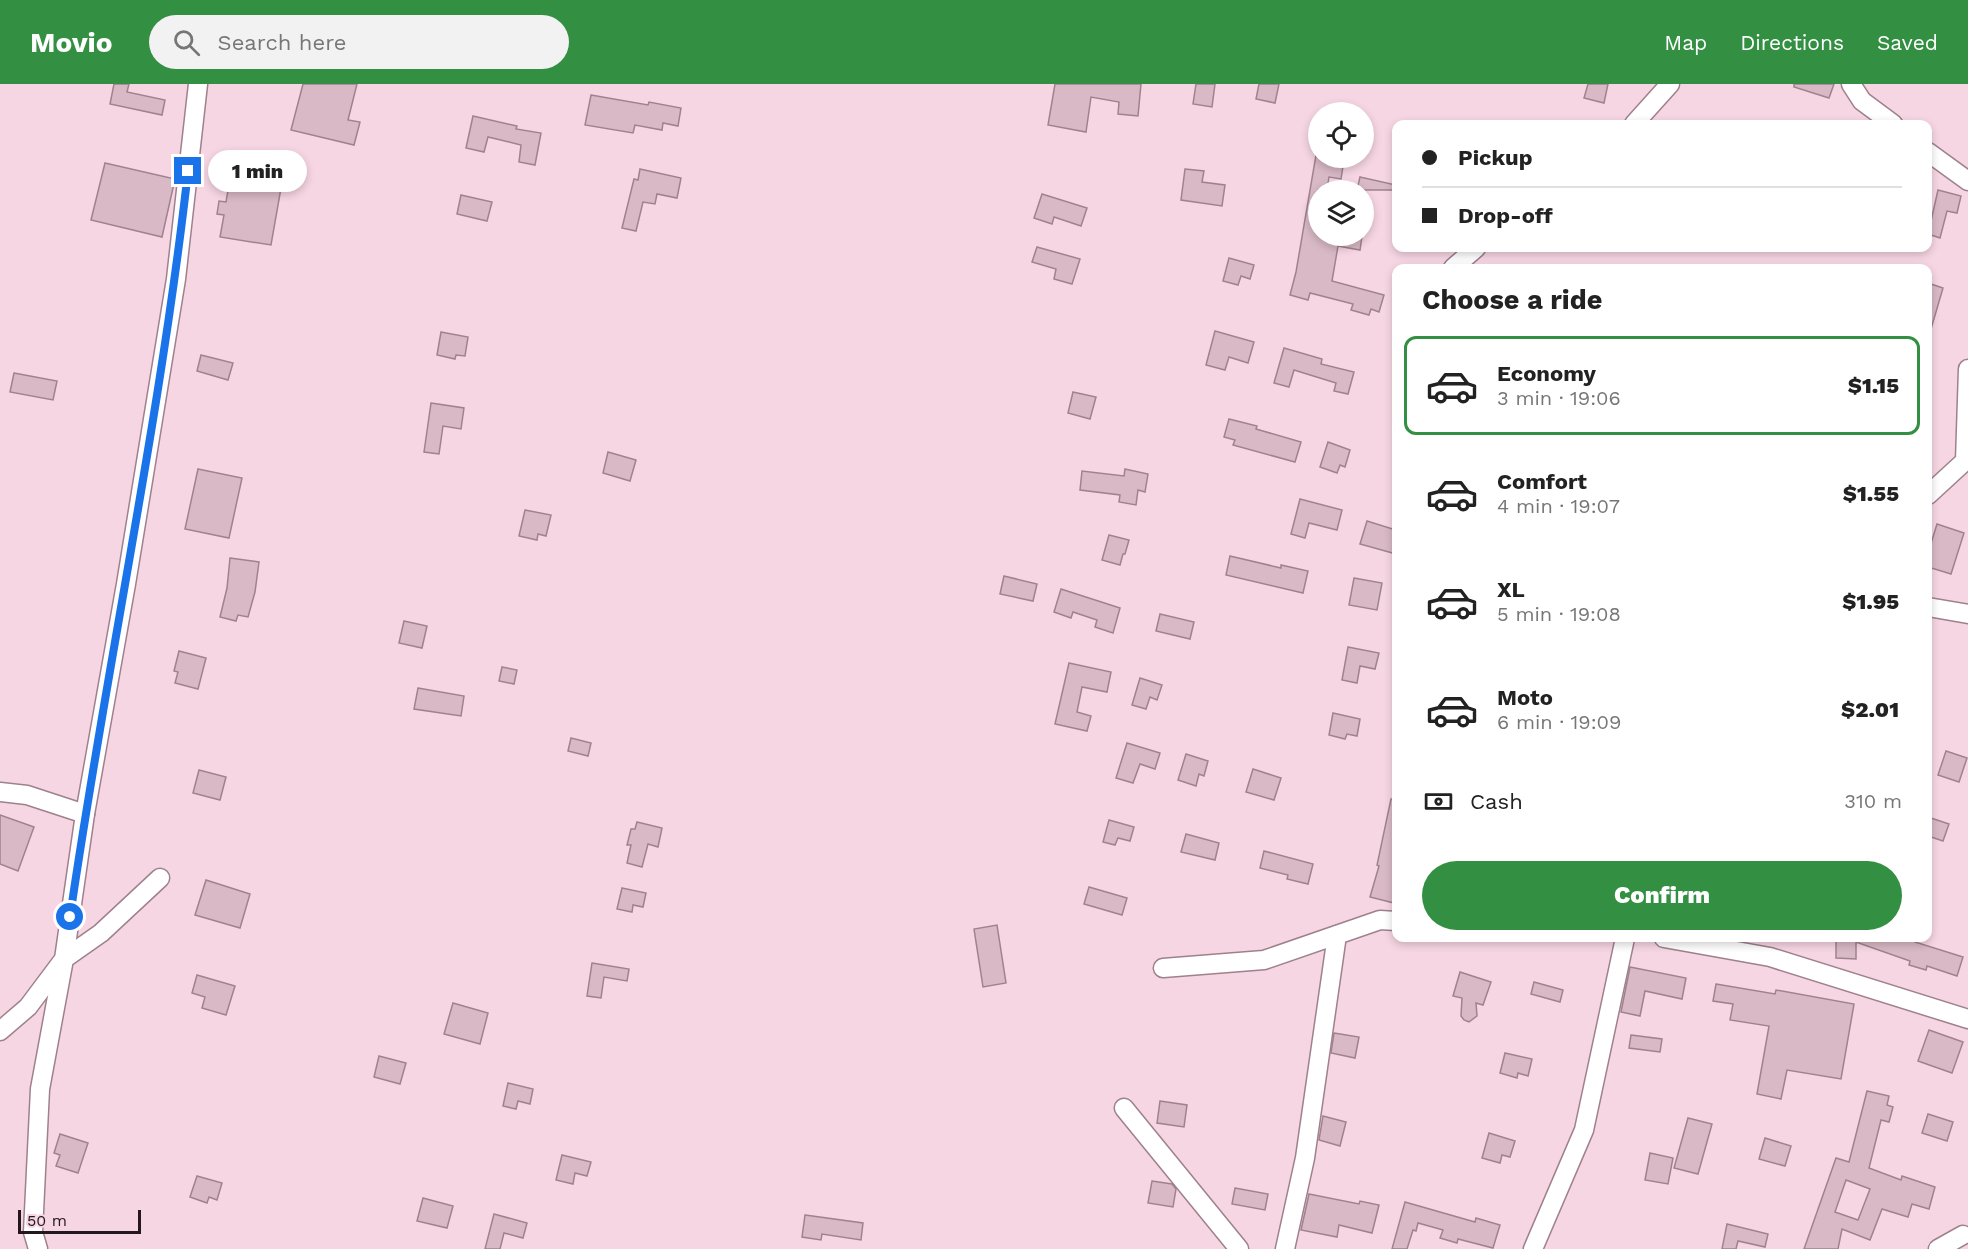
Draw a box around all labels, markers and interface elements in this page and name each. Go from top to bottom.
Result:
search box [149,15,569,69]
text: Movio [30,26,113,59]
icon: search [170,26,203,59]
text: Search here [218,30,347,55]
text: Map [1664,30,1707,55]
text: Directions [1740,30,1844,55]
text: Saved [1877,30,1938,55]
map controls [1308,102,1374,246]
button: locate [1308,102,1374,168]
text: Pickup [1458,145,1533,170]
callout: 1 min [209,150,308,192]
route end [174,157,201,184]
text: 1 min [232,159,283,183]
button: layers [1308,180,1374,246]
text: Drop-off [1458,203,1553,228]
text: Choose a ride [1422,284,1602,316]
icon: car [1425,359,1479,413]
text: Economy [1497,361,1596,386]
text: $1.15 [1848,373,1899,398]
text: 3 min · 19:06 [1497,386,1621,410]
icon: car [1425,467,1479,521]
text: Comfort [1497,469,1587,494]
text: $1.55 [1843,481,1899,506]
text: 4 min · 19:07 [1497,494,1620,518]
icon: car [1425,575,1479,629]
text: XL [1497,577,1525,602]
text: $1.95 [1842,589,1899,614]
text: 5 min · 19:08 [1497,602,1621,626]
icon: car [1425,683,1479,737]
text: Moto [1497,685,1553,710]
text: $2.01 [1841,697,1899,722]
text: 6 min · 19:09 [1497,710,1621,734]
icon: cash [1422,785,1455,818]
text: Cash [1470,789,1523,814]
text: 310 m [1844,789,1902,813]
button: Confirm [1422,861,1902,930]
route start [56,903,83,930]
scale bar [18,1207,141,1234]
text: 50 m [27,1211,67,1230]

